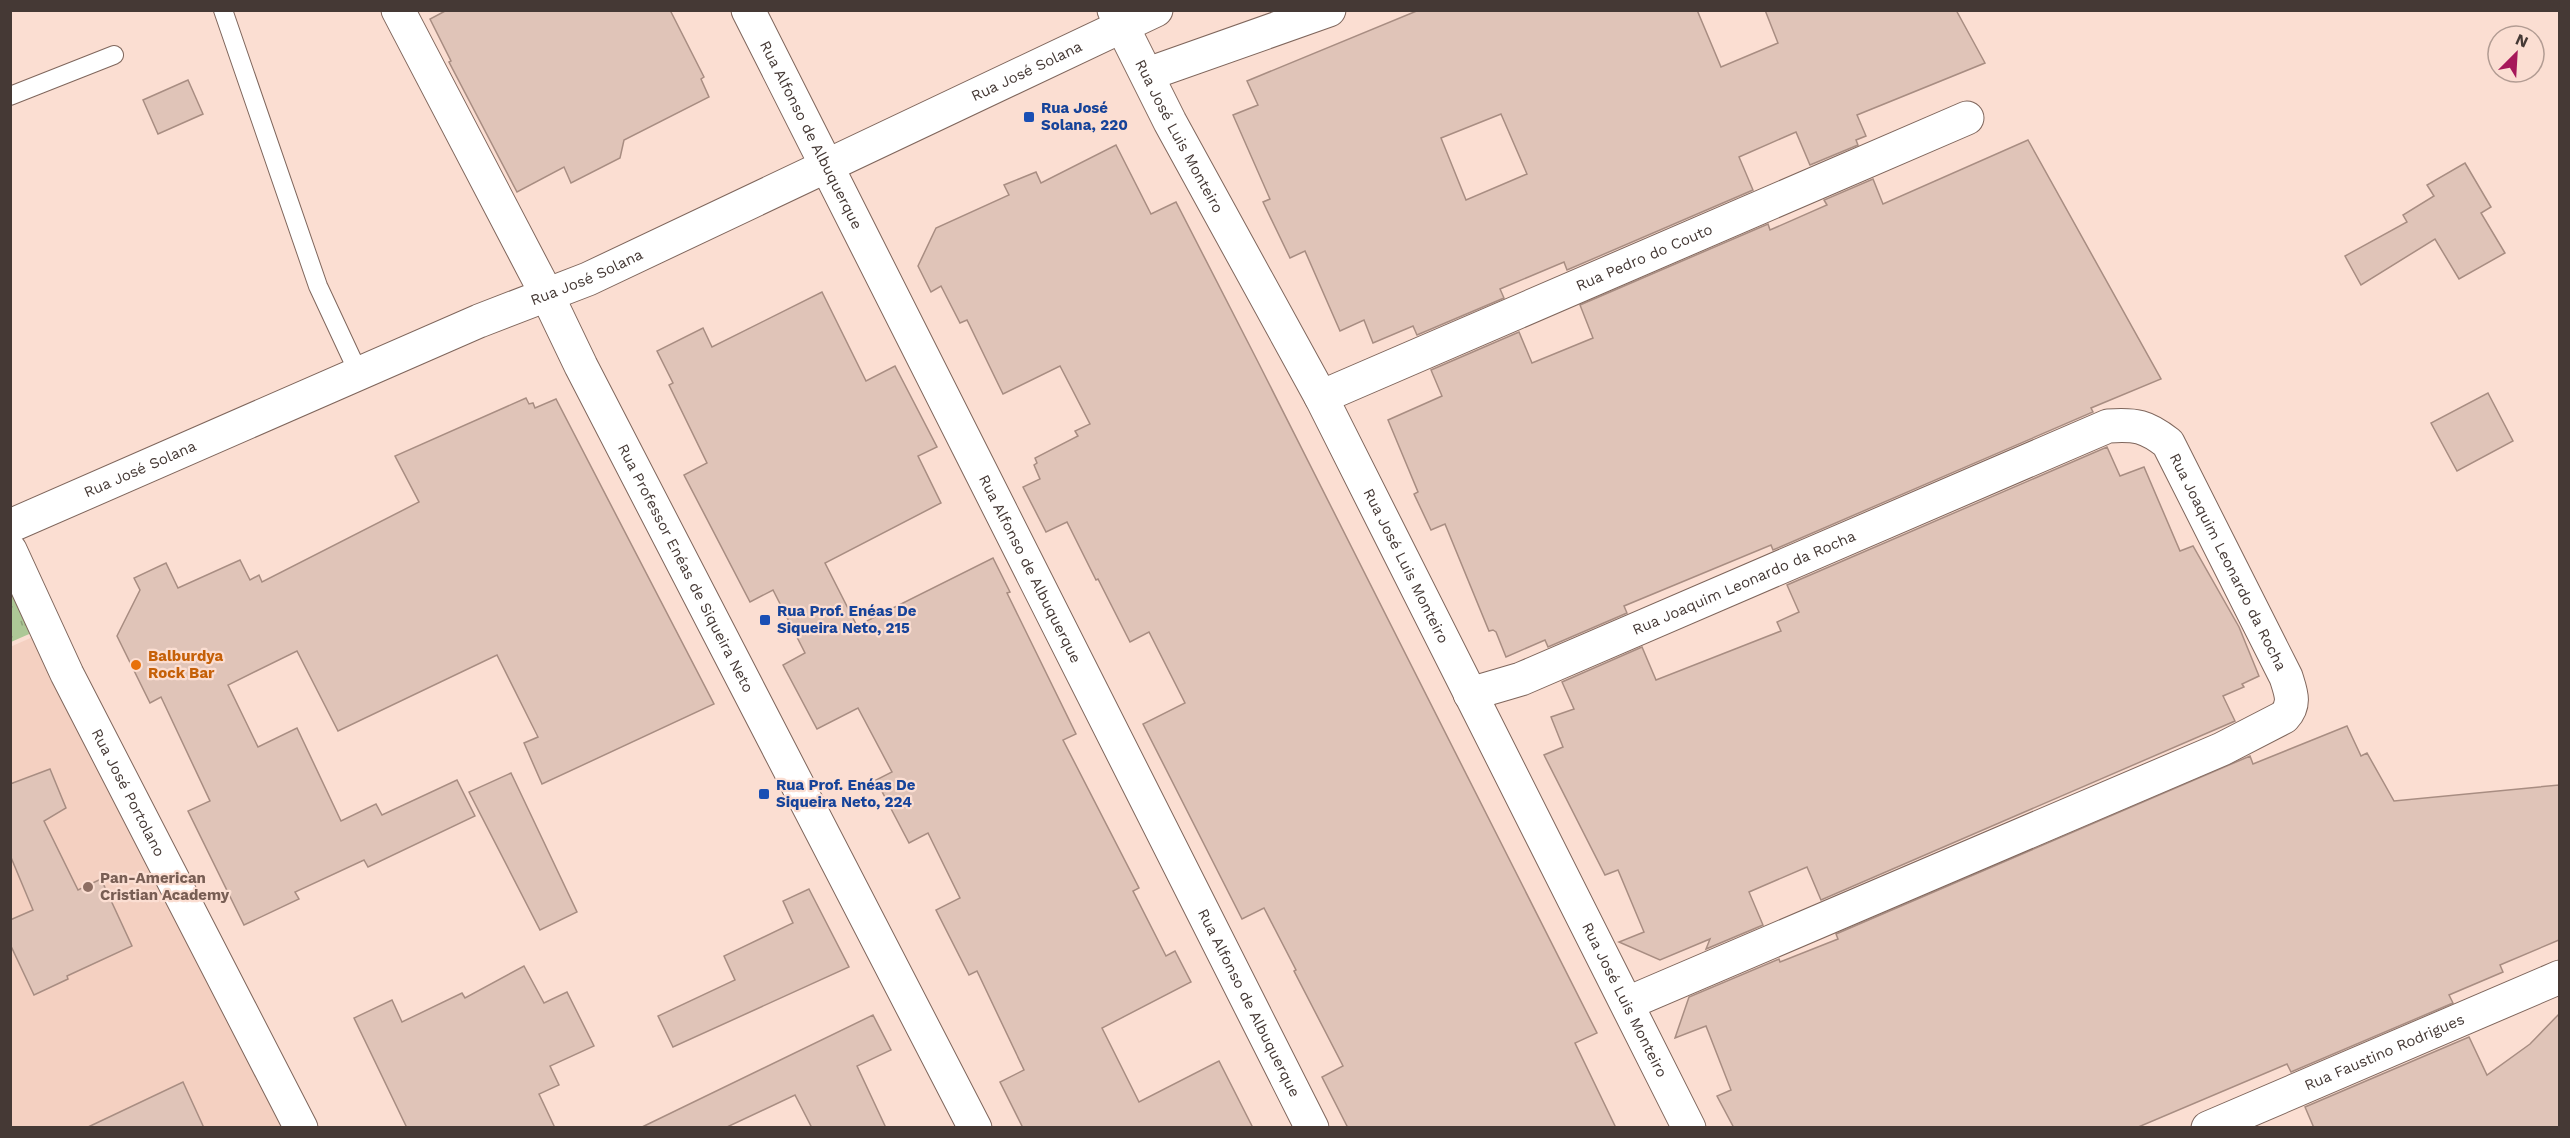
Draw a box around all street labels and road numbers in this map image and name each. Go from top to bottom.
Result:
street label: Rua José Solana [968,37,1085,105]
street label: Rua Alfonso de Albuquerque [756,38,866,232]
street label: Rua José Luis Monteiro [1131,57,1227,216]
street label: Rua Pedro do Couto [1573,220,1715,295]
street label: Rua José Solana [528,245,646,309]
street label: Rua José Solana [81,437,199,502]
street label: Rua Professor Enéas de Siqueira Neto [614,441,757,696]
street label: Rua Joaquim Leonardo da Rocha [2166,450,2291,674]
street label: Rua Alfonso de Albuquerque [975,472,1085,666]
street label: Rua José Luis Monteiro [1360,485,1452,646]
street label: Rua Joaquim Leonardo da Rocha [1630,527,1859,639]
street label: Rua José Portolano [88,726,169,860]
street label: Rua Alfonso de Albuquerque [1194,906,1304,1100]
street label: Rua José Luis Monteiro [1578,920,1671,1080]
street label: Rua Faustino Rodrigues [2302,1010,2467,1095]

